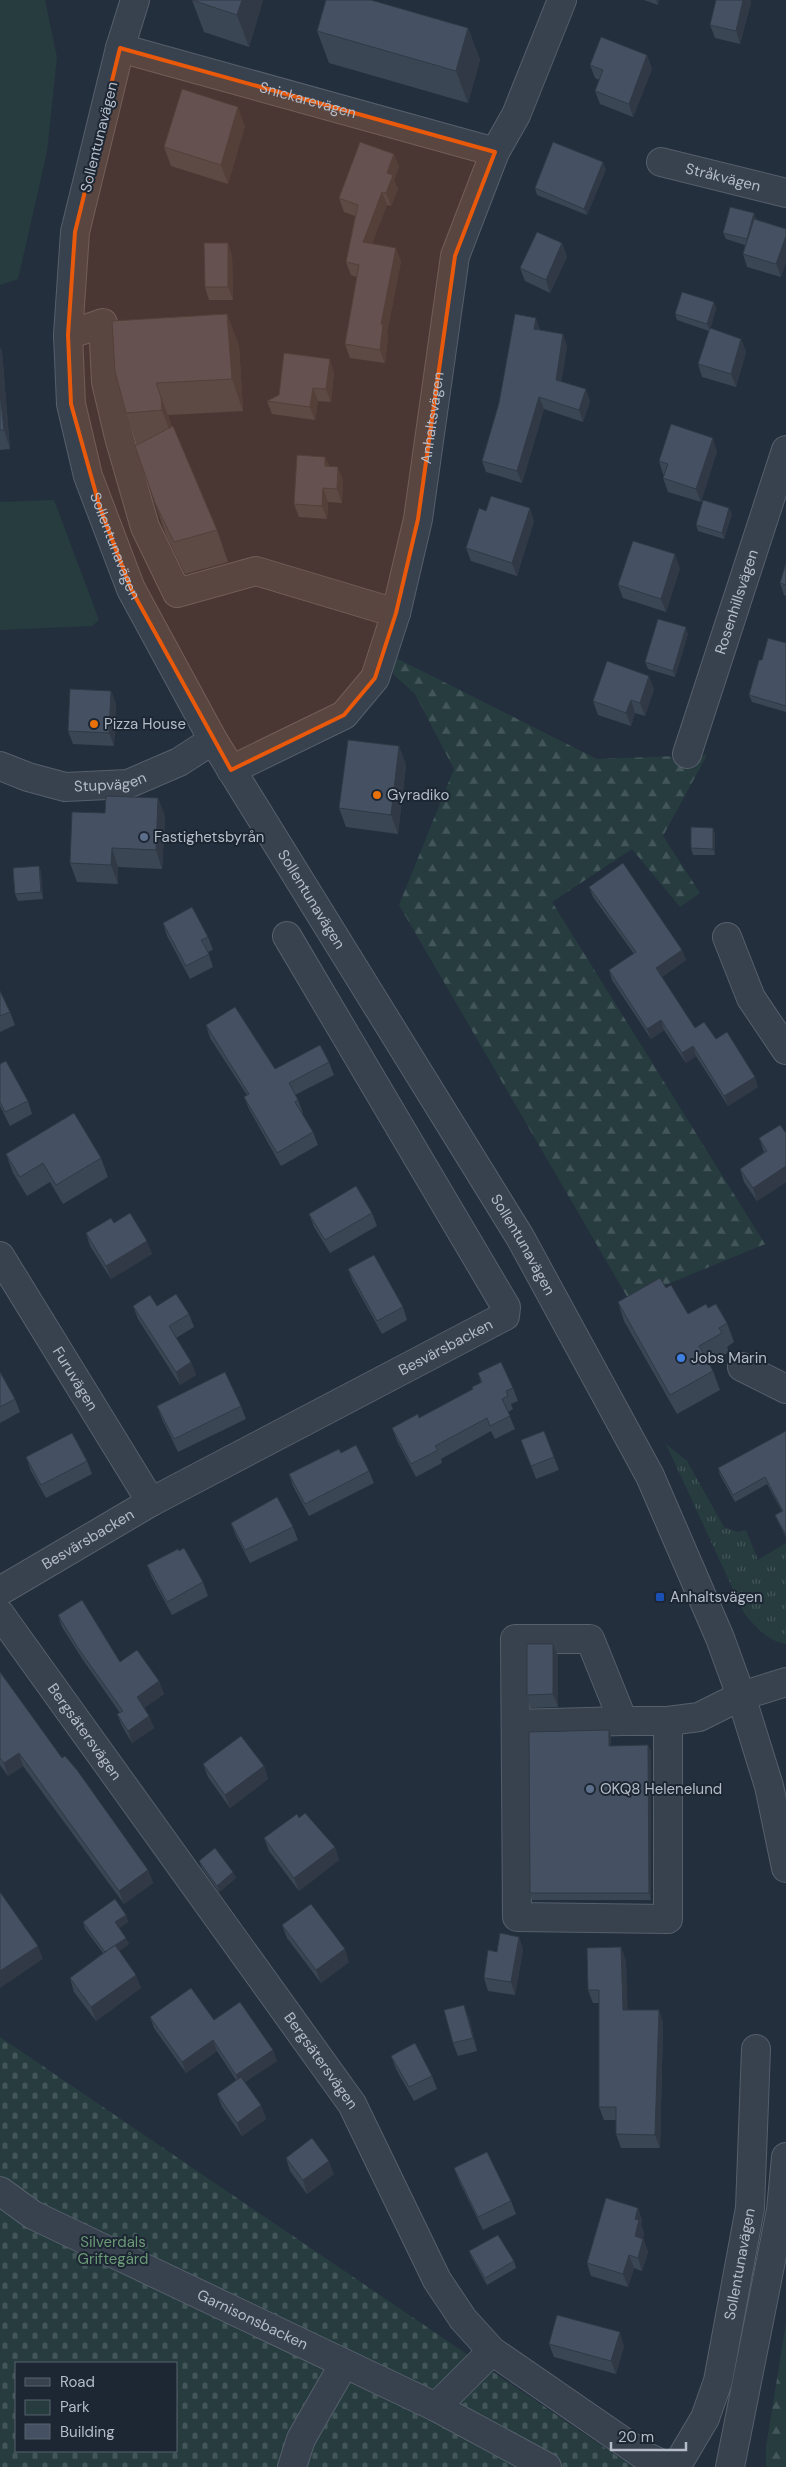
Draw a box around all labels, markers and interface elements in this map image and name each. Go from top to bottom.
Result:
street label: Snickarevägen [257,77,359,123]
street label: Sollentunavägen [76,80,122,194]
street label: Stråkvägen [683,158,763,196]
street label: Anhaltsvägen [416,370,449,465]
street label: Sollentunavägen [85,490,145,603]
street label: Rosenhillsvägen [710,547,763,657]
place label: Pizza House [104,714,186,734]
marker: Pizza House [88,718,100,730]
street label: Stupvägen [74,767,149,797]
place label: Gyradiko [387,785,449,805]
marker: Gyradiko [371,789,383,801]
place label: Fastighetsbyrån [154,827,264,847]
marker: Fastighetsbyrån [138,831,150,843]
street label: Sollentunavägen [273,846,350,953]
street label: Sollentunavägen [486,1190,560,1299]
street label: Besvärsbacken [395,1314,496,1380]
street label: Furuvägen [48,1343,103,1415]
place label: Jobs Marin [691,1348,767,1368]
marker: Jobs Marin [675,1352,687,1364]
street label: Besvärsbacken [38,1504,138,1574]
place label: Anhaltsvägen [670,1587,763,1607]
marker: Anhaltsvägen [654,1591,666,1603]
street label: Bergsätersvägen [43,1679,126,1784]
place label: OKQ8 Helenelund [600,1779,722,1799]
marker: OKQ8 Helenelund [584,1783,596,1795]
street label: Bergsätersvägen [279,2008,362,2113]
street label: Sollentunavägen [719,2207,760,2322]
park label: Silverdals Griftegård [78,2232,148,2269]
street label: Garnisonsbacken [194,2285,311,2354]
legend [15,2362,178,2452]
text: Road [60,2372,95,2392]
text: Park [60,2397,90,2417]
scale bar [611,2420,686,2452]
text: Building [60,2422,115,2442]
text: 20 m [618,2427,654,2447]

